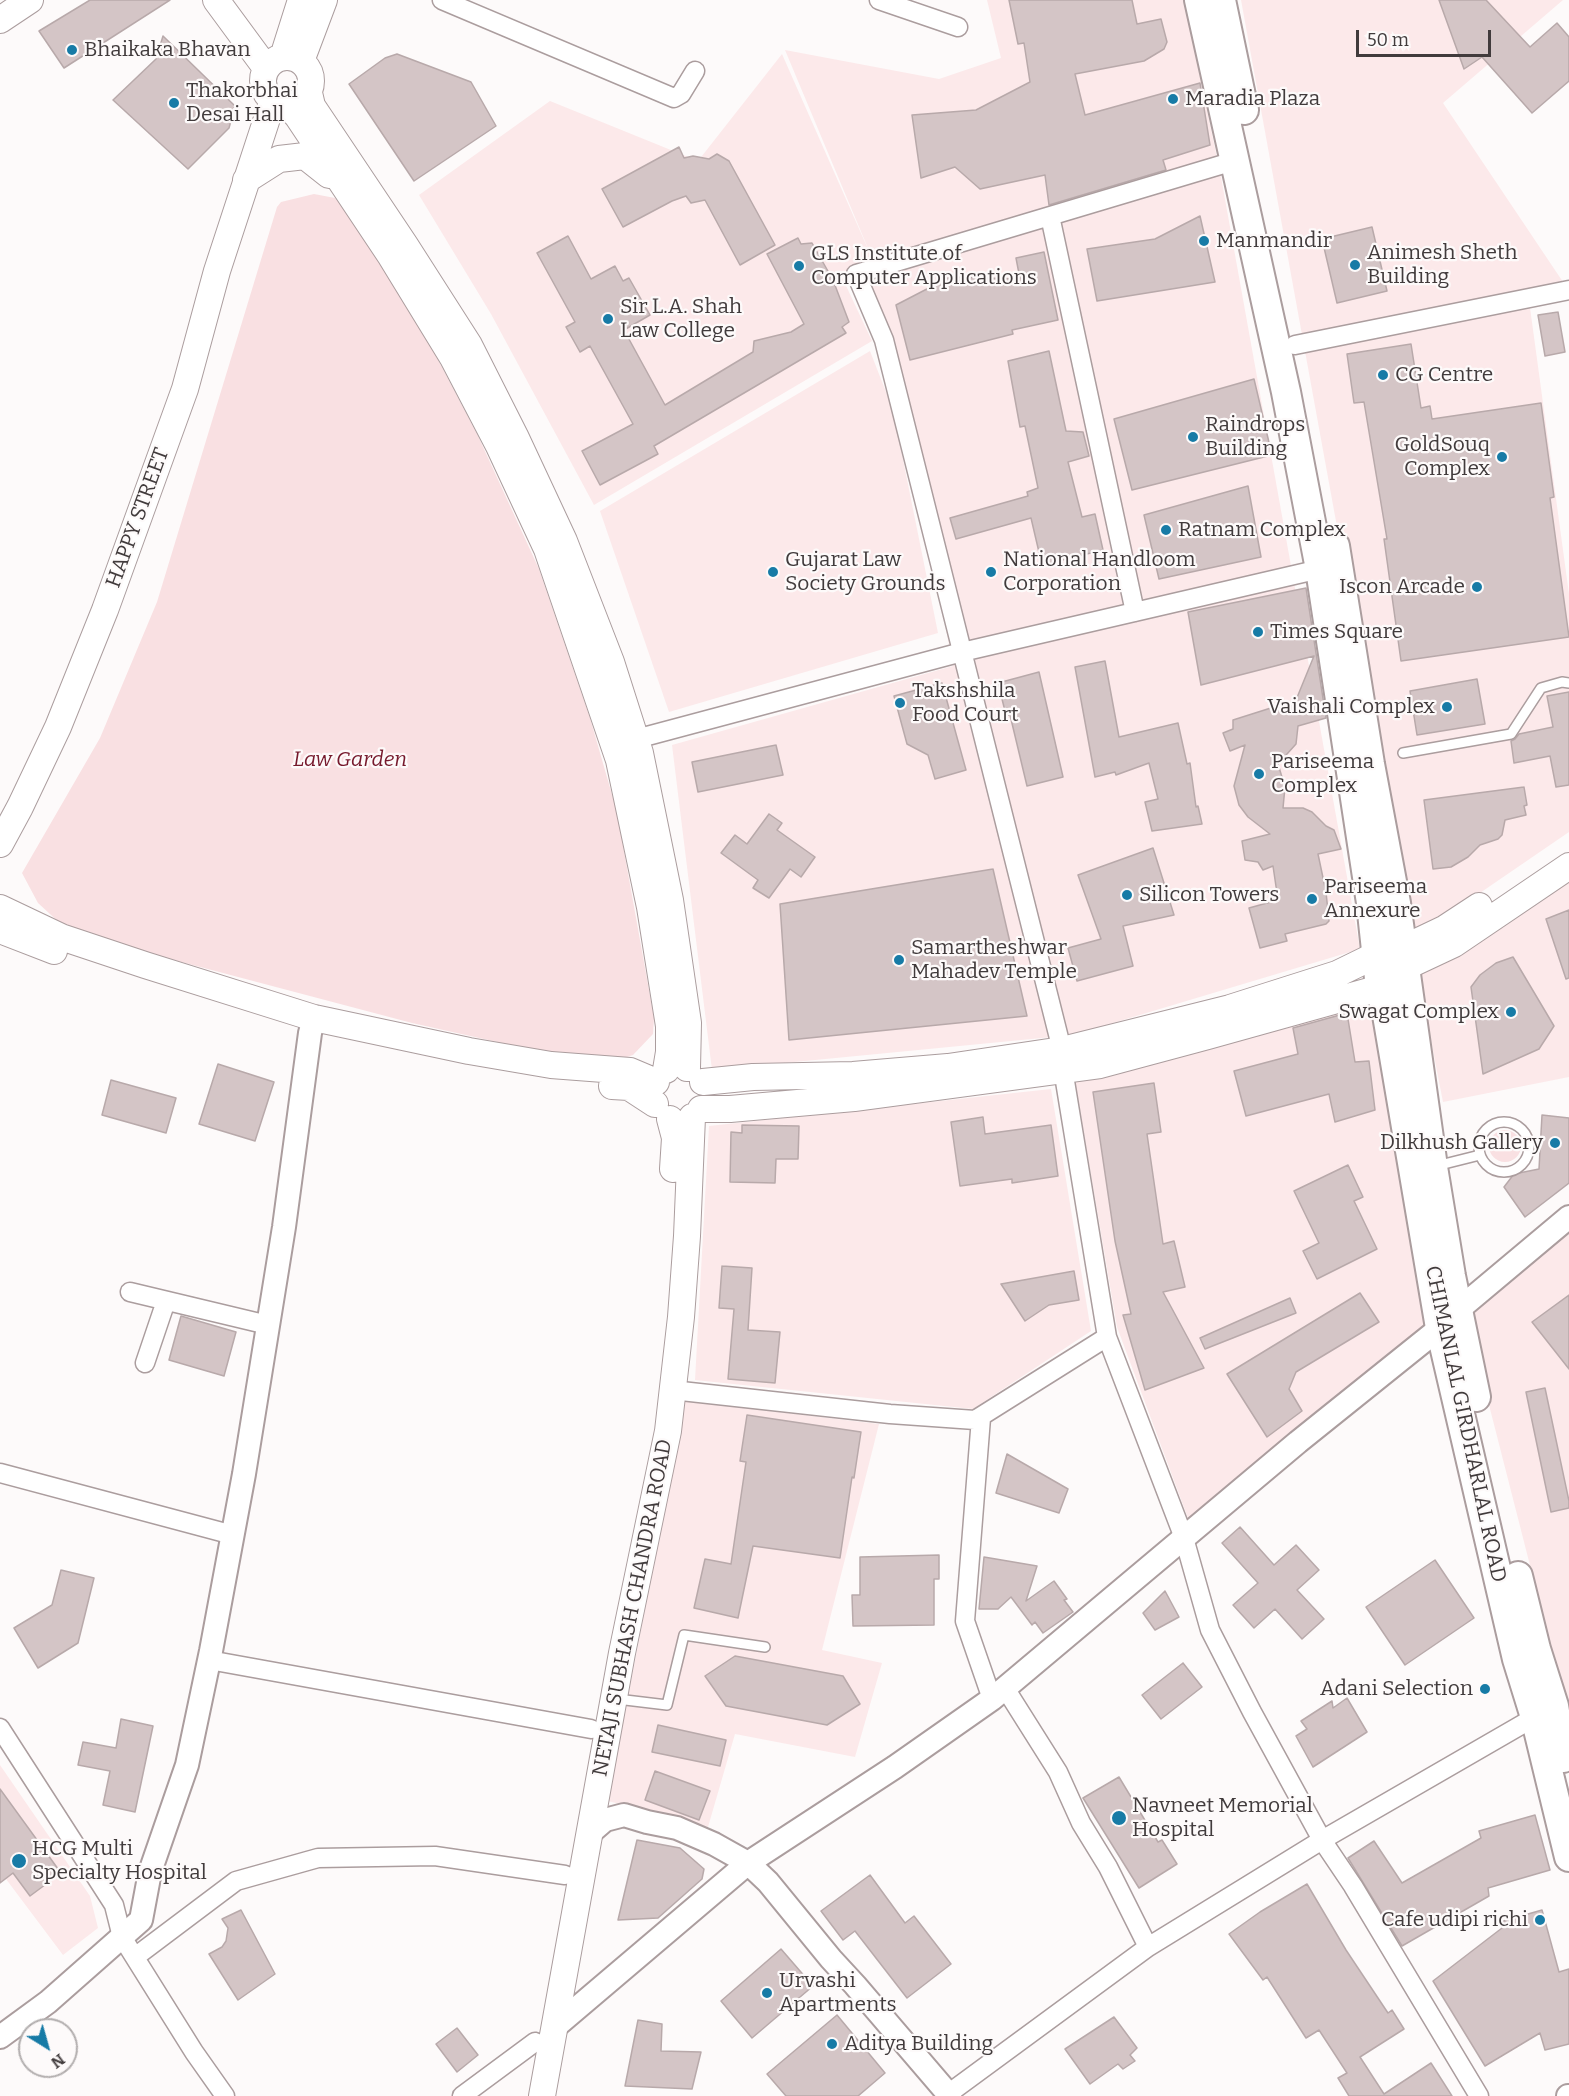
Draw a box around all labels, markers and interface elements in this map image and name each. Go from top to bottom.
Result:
scale bar [1359,18,1494,56]
text: 50 m [1367,29,1409,51]
place label: Bhaikaka Bhavan [84,37,251,63]
marker: Bhaikaka Bhavan [65,43,79,57]
place label: Thakorbhai Desai Hall [186,78,298,128]
place label: Maradia Plaza [1185,86,1320,112]
marker: Maradia Plaza [1166,92,1180,106]
marker: Thakorbhai Desai Hall [167,96,181,110]
place label: Manmandir [1216,228,1332,254]
marker: Manmandir [1197,234,1211,248]
place label: Animesh Sheth Building [1367,240,1517,290]
place label: GLS Institute of Computer Applications [811,241,1037,291]
marker: Animesh Sheth Building [1348,258,1362,272]
marker: GLS Institute of Computer Applications [792,259,806,273]
place label: Sir L.A. Shah Law College [620,294,742,344]
marker: Sir L.A. Shah Law College [601,312,615,326]
place label: CG Centre [1395,362,1493,388]
marker: CG Centre [1376,368,1390,382]
place label: Raindrops Building [1205,412,1305,462]
marker: Raindrops Building [1186,430,1200,444]
place label: GoldSouq Complex [1394,432,1490,482]
street label: HAPPY STREET [101,445,175,591]
marker: GoldSouq Complex [1495,450,1509,464]
place label: Ratnam Complex [1178,517,1346,543]
marker: Ratnam Complex [1159,523,1173,537]
place label: Gujarat Law Society Grounds [785,547,946,597]
place label: National Handloom Corporation [1003,547,1196,597]
marker: Gujarat Law Society Grounds [766,565,780,579]
marker: National Handloom Corporation [984,565,998,579]
place label: Iscon Arcade [1339,574,1465,600]
marker: Iscon Arcade [1470,580,1484,594]
place label: Times Square [1270,619,1403,645]
marker: Times Square [1251,625,1265,639]
place label: Takshshila Food Court [912,678,1019,728]
place label: Vaishali Complex [1267,694,1435,720]
marker: Takshshila Food Court [893,696,907,710]
marker: Vaishali Complex [1440,700,1454,714]
park label: Law Garden [293,747,407,773]
place label: Pariseema Complex [1271,749,1374,799]
marker: Pariseema Complex [1252,767,1266,781]
place label: Pariseema Annexure [1324,874,1427,924]
place label: Silicon Towers [1139,882,1279,908]
marker: Silicon Towers [1120,888,1134,902]
marker: Pariseema Annexure [1305,892,1319,906]
place label: Samartheshwar Mahadev Temple [911,935,1077,985]
marker: Samartheshwar Mahadev Temple [892,953,906,967]
place label: Swagat Complex [1338,999,1499,1025]
marker: Swagat Complex [1504,1005,1518,1019]
place label: Dilkhush Gallery [1380,1130,1543,1156]
marker: Dilkhush Gallery [1548,1136,1562,1150]
street label: CHIMANLAL GIRDHARLAL ROAD [1419,1263,1511,1585]
street label: NETAJI SUBHASH CHANDRA ROAD [588,1437,678,1779]
place label: Adani Selection [1320,1676,1473,1702]
marker: Adani Selection [1478,1682,1492,1696]
place label: Navneet Memorial Hospital [1132,1793,1313,1843]
marker: Navneet Memorial Hospital [1110,1809,1128,1827]
place label: HCG Multi Specialty Hospital [32,1836,207,1886]
marker: HCG Multi Specialty Hospital [10,1852,28,1870]
place label: Cafe udipi richi [1381,1907,1528,1933]
marker: Cafe udipi richi [1533,1913,1547,1927]
place label: Urvashi Apartments [779,1968,897,2018]
marker: Urvashi Apartments [760,1986,774,2000]
north arrow [18,2018,78,2078]
place label: Aditya Building [844,2031,993,2057]
marker: Aditya Building [825,2037,839,2051]
text: N [47,2050,69,2072]

